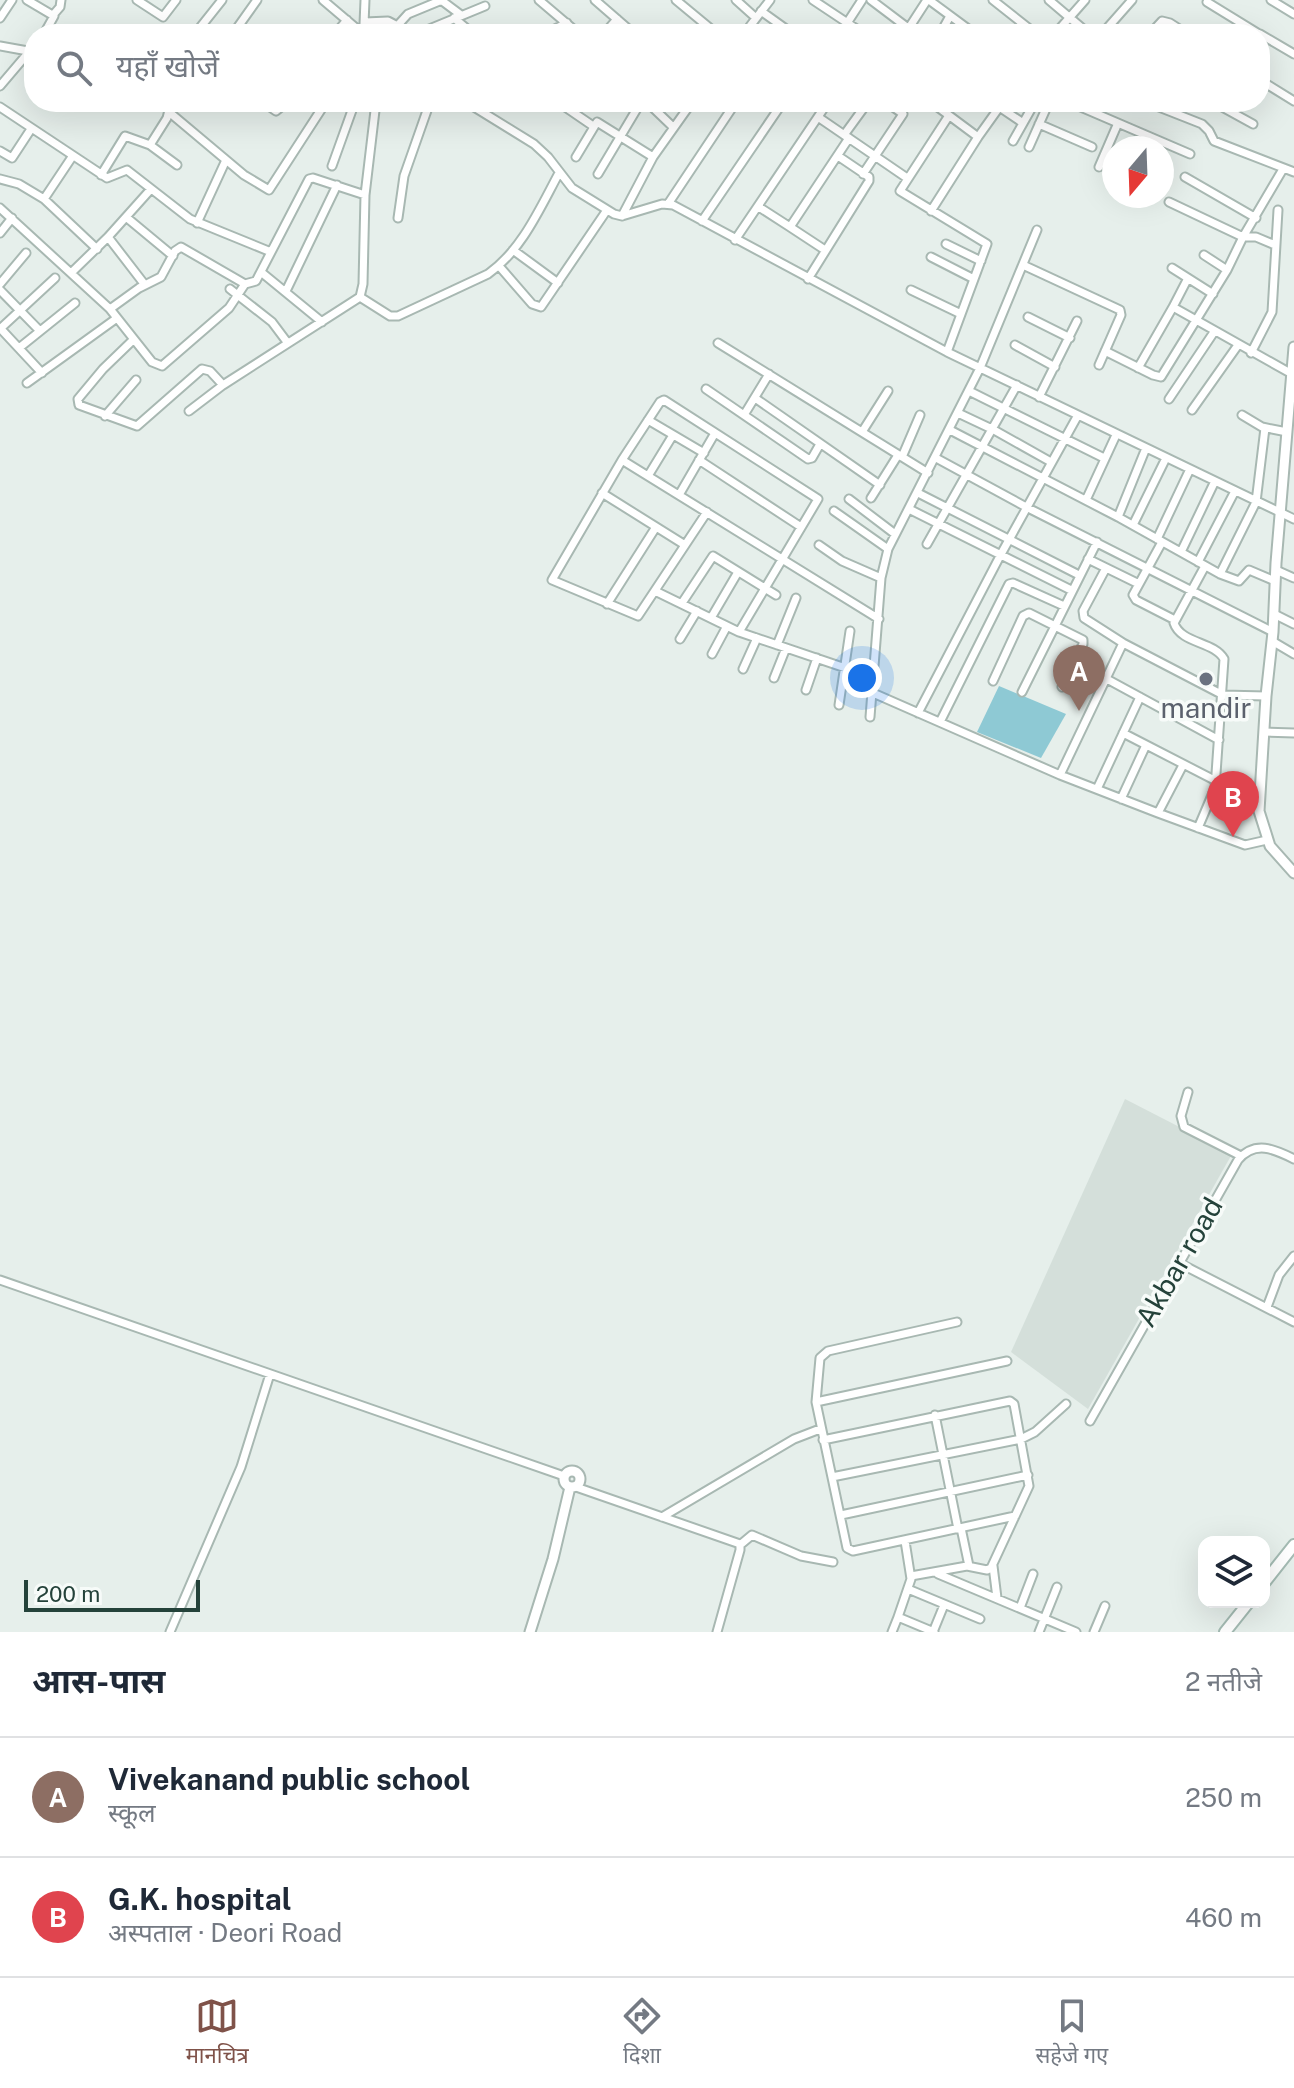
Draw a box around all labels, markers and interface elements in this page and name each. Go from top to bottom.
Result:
search box [24,24,1270,112]
icon: search [52,46,96,90]
text: यहाँ खोजें [116,48,219,84]
north arrow [1102,136,1174,208]
pin: A [1053,645,1105,711]
your location [842,658,882,698]
marker: mandir [1197,670,1215,688]
place label: mandir [1161,691,1251,724]
pin: B [1207,771,1259,837]
street label: Akbar road [1128,1191,1229,1332]
map controls [1198,1536,1270,1608]
button: layers [1198,1536,1270,1608]
scale bar [24,1576,200,1612]
text: 200 m [36,1581,100,1607]
text: आस-पास [32,1661,165,1701]
text: 2 नतीजे [1185,1666,1262,1697]
text: Vivekanand public school [108,1761,470,1797]
text: A [49,1782,67,1813]
text: 250 m [1185,1782,1262,1813]
text: स्कूल [108,1797,156,1828]
text: G.K. hospital [108,1881,292,1917]
text: B [49,1902,67,1933]
text: 460 m [1185,1902,1262,1933]
text: अस्पताल · Deori Road [108,1917,342,1948]
tab: मानचित्र [186,1994,249,2072]
tab: दिशा [620,1994,664,2072]
tab: सहेजे गए [1035,1994,1108,2072]

